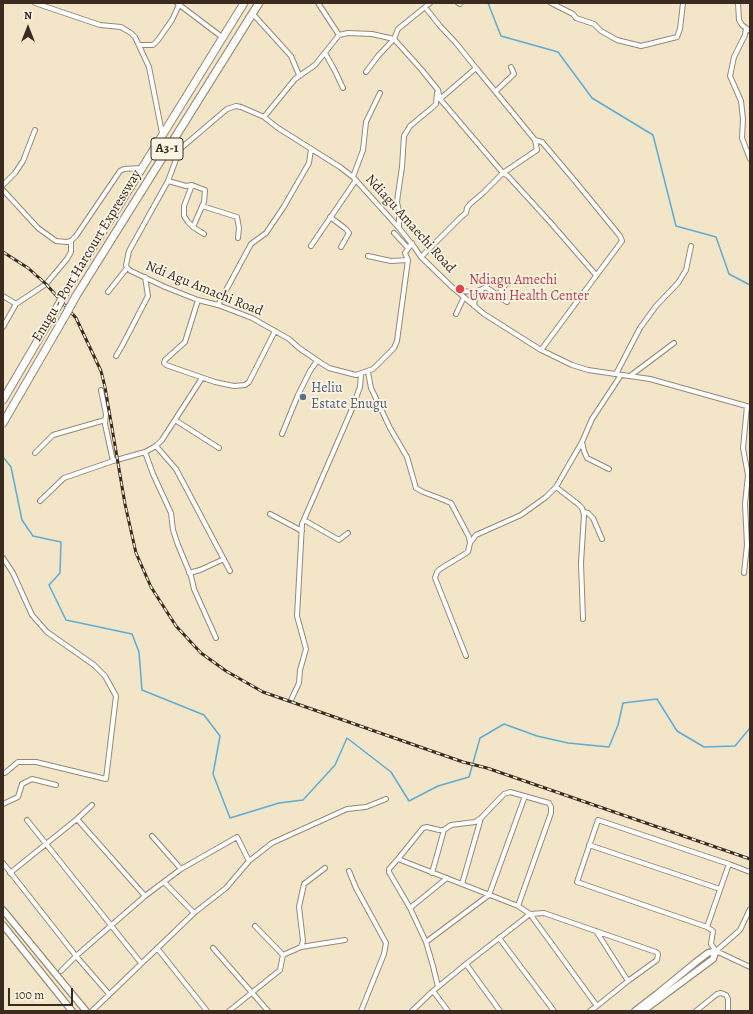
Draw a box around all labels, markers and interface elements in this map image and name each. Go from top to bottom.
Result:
north arrow [8,8,48,48]
text: N [24,8,32,23]
road number: A3-1 [151,138,183,160]
street label: Enugu - Port Harcourt Expressway [29,167,145,345]
street label: Ndiagu Amaechi Road [361,171,459,277]
street label: Ndi Agu Amachi Road [143,258,265,320]
place label: Ndiagu Amechi Uwani Health Center [469,273,589,306]
marker: Ndiagu Amechi Uwani Health Center [454,283,466,295]
place label: Heliu Estate Enugu [311,381,387,414]
marker: Heliu Estate Enugu [298,392,308,402]
scale bar [10,980,75,1006]
text: 100 m [15,987,44,1003]

